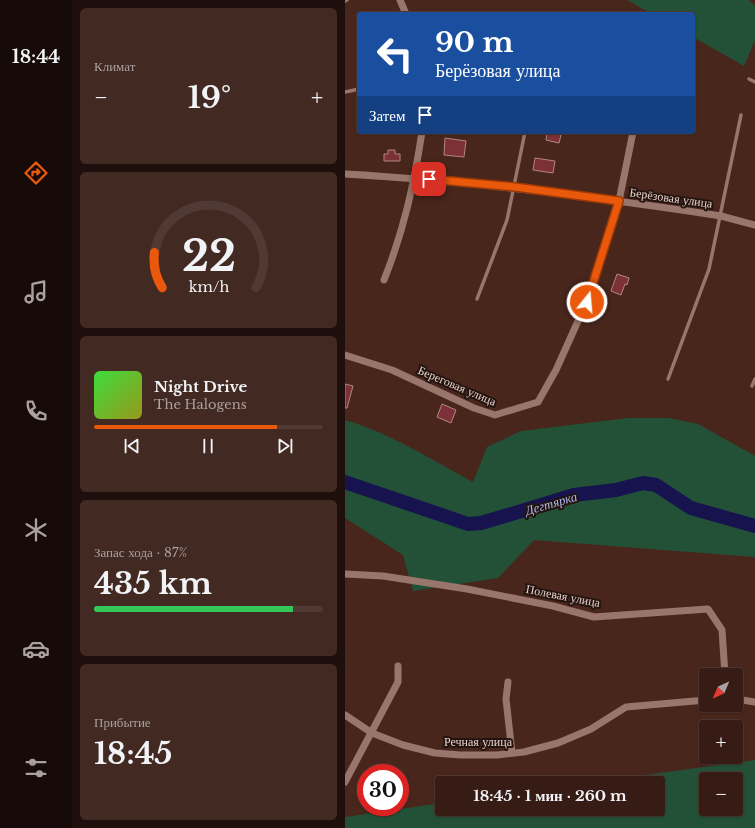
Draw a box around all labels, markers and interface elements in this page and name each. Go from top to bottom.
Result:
text: 90 m [435,25,513,60]
icon: left [369,28,421,80]
text: 18:44 [12,46,60,68]
text: Климат [94,58,135,75]
text: Берёзовая улица [435,60,560,82]
text: 19° [188,79,231,116]
text: − [94,84,108,111]
text: + [311,84,323,111]
icon: arrive [414,104,436,126]
text: Затем [369,106,406,125]
icon: directions [22,159,50,187]
pin [412,162,446,196]
icon: arrive [418,168,440,190]
street label: Берёзовая улица [629,184,714,211]
text: 22 [181,231,236,282]
icon: music [22,278,50,306]
text: km/h [188,278,229,296]
position arrow [566,281,608,323]
street label: Береговая улица [416,362,499,409]
text: Night Drive [154,377,247,396]
text: The Halogens [154,396,247,413]
icon: phone [22,397,50,425]
icon: previous [121,435,143,457]
icon: pause [197,435,219,457]
icon: next [274,435,296,457]
water label: Дегтярка [521,488,580,520]
icon: climate [22,516,50,544]
text: Запас хода · 87% [94,544,187,561]
text: 435 km [94,565,212,602]
street label: Полевая улица [525,581,602,610]
icon: car [22,635,50,663]
north arrow [699,668,743,712]
map controls [699,668,743,816]
text: Прибытие [94,714,151,731]
button: + [699,720,743,764]
street label: Речная улица [444,734,513,749]
text: 18:45 [94,735,172,772]
icon: filters [22,754,50,782]
speed limit sign: 30 [357,764,409,816]
button: − [699,772,743,816]
text: 18:45 · 1 мин · 260 m [473,786,627,805]

